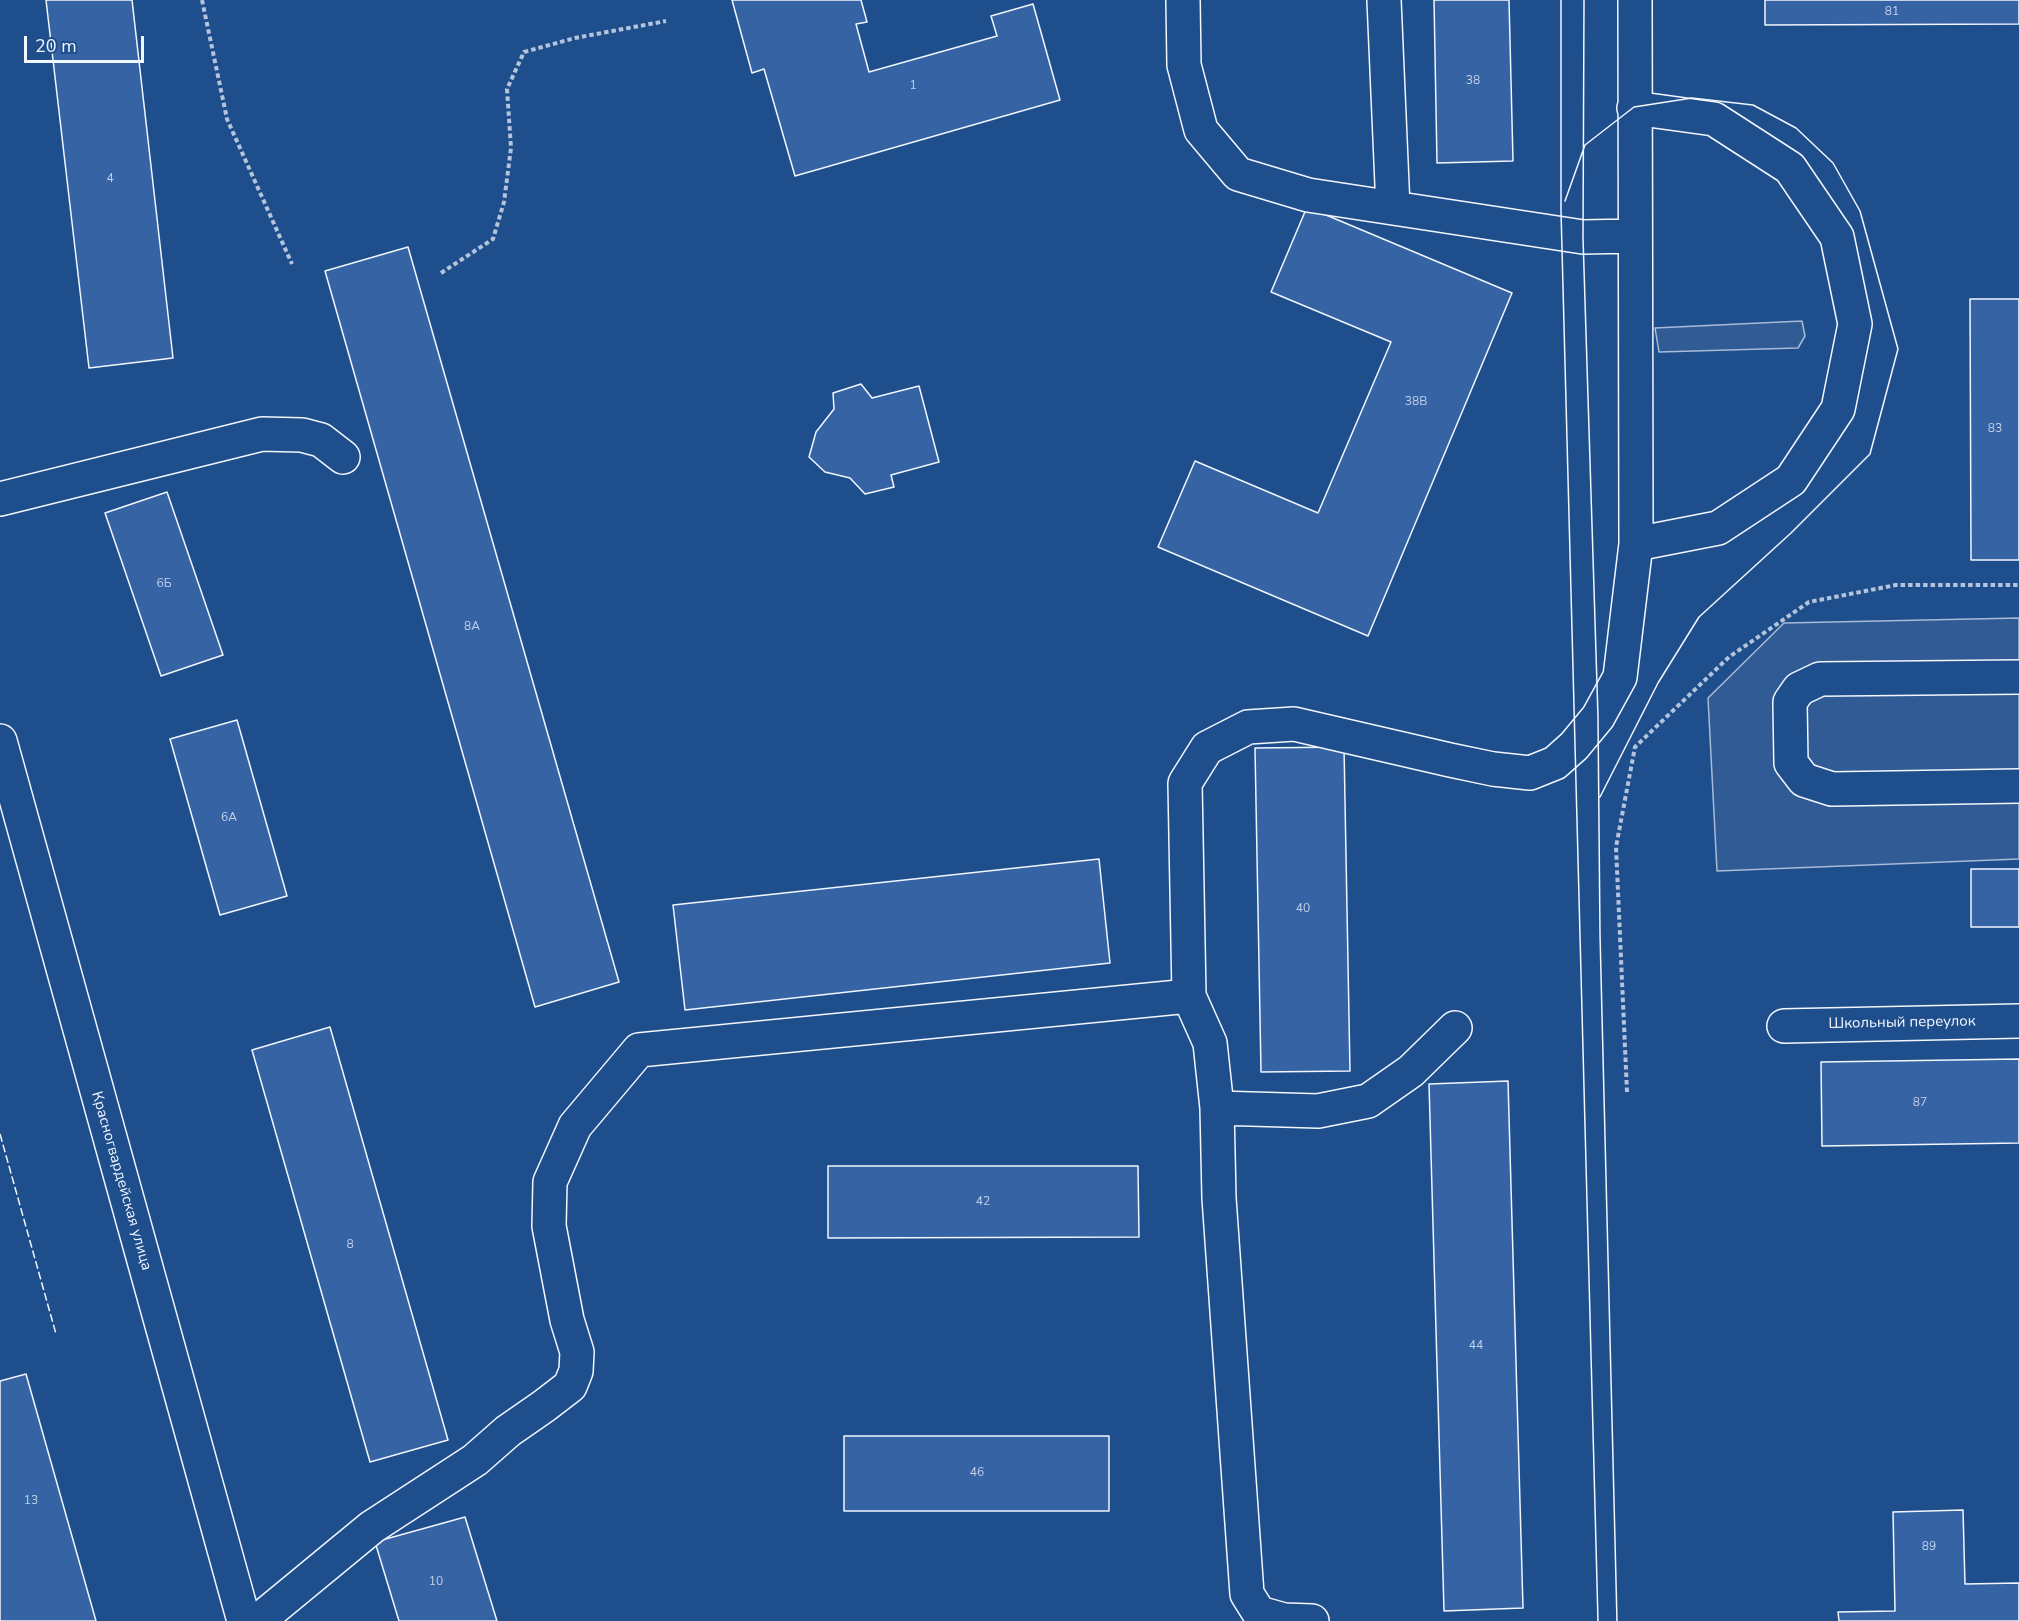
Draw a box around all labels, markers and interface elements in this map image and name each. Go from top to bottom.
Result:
house number: 81 [1885,5,1899,19]
scale bar [27,24,147,62]
text: 20 m [35,34,77,58]
house number: 38 [1466,74,1480,88]
house number: 1 [909,79,917,93]
house number: 4 [106,172,114,186]
house number: 38В [1405,395,1427,409]
house number: 83 [1988,422,2002,436]
house number: 6Б [156,577,172,591]
house number: 8А [464,620,480,634]
house number: 6А [221,811,237,825]
house number: 40 [1296,902,1310,916]
street label: Школьный переулок [1828,1013,1976,1033]
street label: Красногвардейская улица [87,1089,155,1273]
house number: 87 [1913,1096,1927,1110]
house number: 42 [976,1195,990,1209]
house number: 8 [346,1238,354,1252]
house number: 44 [1469,1339,1483,1353]
house number: 46 [970,1466,984,1480]
house number: 13 [24,1494,38,1508]
house number: 89 [1922,1540,1936,1554]
house number: 10 [429,1575,443,1589]

